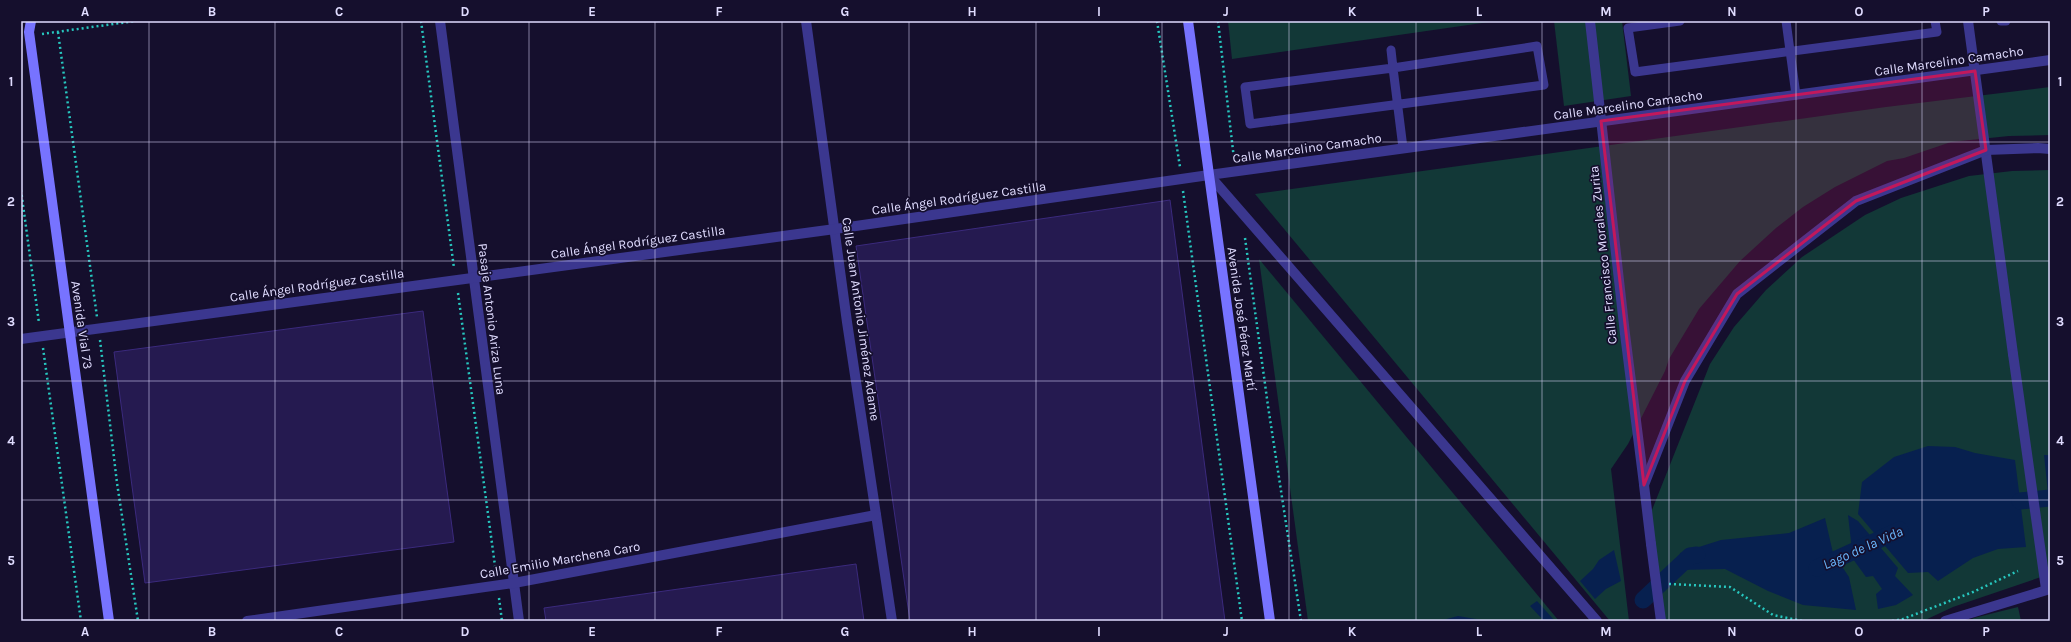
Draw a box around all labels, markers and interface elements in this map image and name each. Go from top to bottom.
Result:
text: A [81,4,89,19]
text: B [208,4,216,19]
text: C [335,4,343,19]
text: D [461,4,470,19]
text: E [588,4,596,19]
text: F [715,4,723,19]
text: G [841,4,849,19]
text: H [967,4,977,19]
text: I [1097,4,1101,19]
text: J [1223,4,1229,19]
text: K [1348,4,1357,19]
text: L [1476,4,1483,19]
text: M [1600,4,1612,19]
text: N [1727,4,1737,19]
text: O [1855,4,1864,19]
text: P [1982,4,1990,19]
street label: Calle Marcelino Camacho [1874,43,2024,79]
text: 1 [9,74,13,89]
text: 1 [2058,74,2062,89]
street label: Calle Marcelino Camacho [1553,87,1703,123]
street label: Calle Marcelino Camacho [1232,130,1382,166]
street label: Calle Francisco Morales Zurita [1586,165,1620,345]
street label: Calle Ángel Rodríguez Castilla [871,176,1047,218]
text: 2 [7,194,15,209]
text: 2 [2056,194,2064,209]
street label: Calle Juan Antonio Jiménez Adame [839,216,883,422]
street label: Calle Ángel Rodríguez Castilla [550,220,726,262]
street label: Pasaje Antonio Ariza Luna [475,242,509,396]
street label: Avenida José Pérez Martí [1224,246,1260,392]
street label: Calle Ángel Rodríguez Castilla [229,263,405,305]
street label: Avenida Vial 73 [68,280,96,370]
text: 3 [7,314,15,329]
text: 3 [2056,314,2064,329]
text: 4 [7,433,15,448]
text: 4 [2056,433,2064,448]
water label: Lago de la Vida [1820,523,1906,573]
street label: Calle Emilio Marchena Caro [479,539,641,581]
text: 5 [7,553,15,568]
text: 5 [2056,553,2064,568]
text: A [81,624,89,639]
text: B [208,624,216,639]
text: C [335,624,343,639]
text: D [461,624,470,639]
text: E [588,624,596,639]
text: F [715,624,723,639]
text: G [841,624,849,639]
text: H [967,624,977,639]
text: I [1097,624,1101,639]
text: J [1223,624,1229,639]
text: K [1348,624,1357,639]
text: L [1476,624,1483,639]
text: M [1600,624,1612,639]
text: N [1727,624,1737,639]
text: O [1855,624,1864,639]
text: P [1982,624,1990,639]

